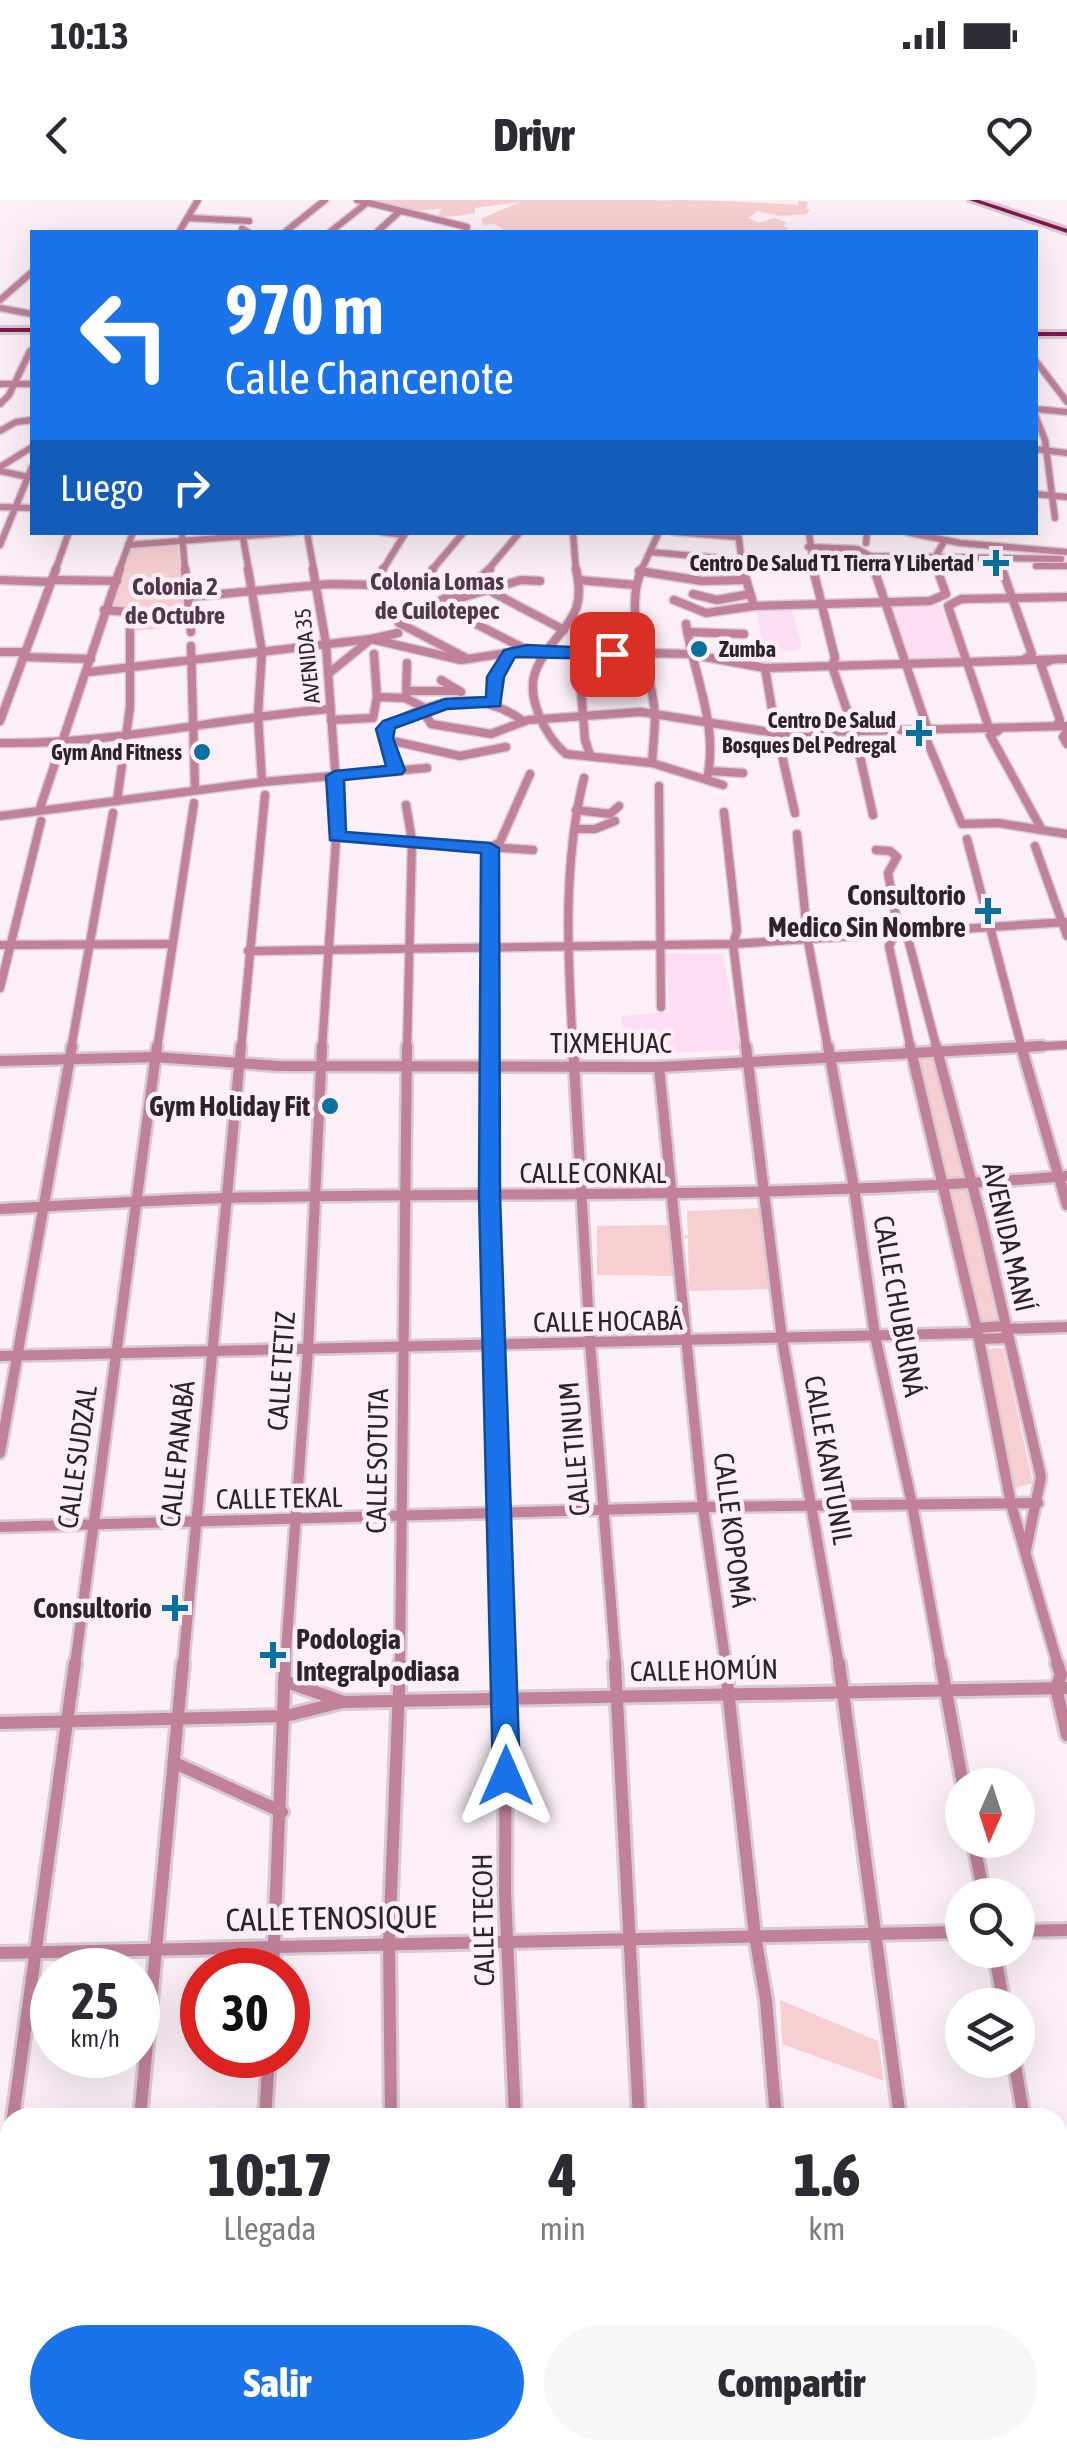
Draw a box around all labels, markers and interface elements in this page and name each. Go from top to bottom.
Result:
text: 10:13 [50,14,129,57]
icon: back [30,108,85,163]
icon: heart [982,108,1037,163]
text: Drivr [493,109,574,161]
text: 970 m [225,269,384,349]
icon: left [60,270,190,400]
text: Calle Chancenote [225,352,514,404]
icon: right [164,460,219,515]
text: Luego [60,466,144,509]
place label: Centro De Salud T1 Tierra Y Libertad [689,550,974,576]
marker: Centro De Salud T1 Tierra Y Libertad [983,550,1009,576]
district label: Colonia Lomas de Cuilotepec [370,567,504,624]
district label: Colonia 2 de Octubre [125,572,225,629]
street label: AVENIDA 35 [289,607,325,705]
pin [570,612,655,697]
icon: arrive [585,627,640,682]
place label: Zumba [719,636,776,662]
marker: Zumba [688,638,710,660]
place label: Centro De Salud Bosques Del Pedregal [722,707,897,758]
marker: Centro De Salud Bosques Del Pedregal [906,720,932,746]
place label: Gym And Fitness [51,739,182,765]
marker: Gym And Fitness [191,741,213,763]
place label: Consultorio Medico Sin Nombre [768,879,966,943]
marker: Consultorio Medico Sin Nombre [975,898,1001,924]
street label: TIXMEHUAC [550,1027,672,1059]
place label: Gym Holiday Fit [149,1090,310,1122]
marker: Gym Holiday Fit [319,1095,341,1117]
street label: CALLE CONKAL [520,1157,667,1189]
street label: AVENIDA MANÍ [976,1159,1042,1315]
street label: CALLE CHUBURNÁ [867,1213,931,1399]
street label: CALLE HOCABÁ [533,1304,683,1338]
street label: CALLE TETIZ [261,1310,301,1432]
street label: CALLE KANTUNIL [798,1373,860,1547]
street label: CALLE PANABÁ [153,1379,201,1529]
street label: CALLE TINUM [552,1380,596,1518]
street label: CALLE SUDZAL [51,1383,103,1531]
street label: CALLE SOTUTA [360,1388,394,1534]
street label: CALLE KOPOMÁ [708,1451,758,1609]
street label: CALLE TEKAL [216,1481,343,1515]
place label: Consultorio [33,1592,152,1624]
marker: Consultorio [162,1595,188,1621]
place label: Podologia Integralpodiasa [296,1623,459,1687]
marker: Podologia Integralpodiasa [260,1642,286,1668]
street label: CALLE HOMÚN [630,1653,778,1687]
position arrow [454,1724,558,1828]
north arrow [945,1768,1035,1858]
map controls [945,1768,1035,2078]
street label: CALLE TECOH [466,1853,500,1987]
button: search [945,1878,1035,1968]
street label: CALLE TENOSIQUE [225,1898,437,1938]
speed limit sign: 30 [180,1948,310,2078]
text: 25 [71,1972,118,2030]
button: layers [945,1988,1035,2078]
text: km/h [70,2024,120,2052]
text: 10:17 [208,2140,332,2209]
text: 4 [549,2140,577,2209]
text: 1.6 [793,2140,860,2209]
text: Llegada [223,2210,316,2247]
text: min [540,2210,586,2247]
text: km [808,2210,845,2247]
button: Salir [30,2325,524,2440]
button: Compartir [544,2325,1038,2440]

